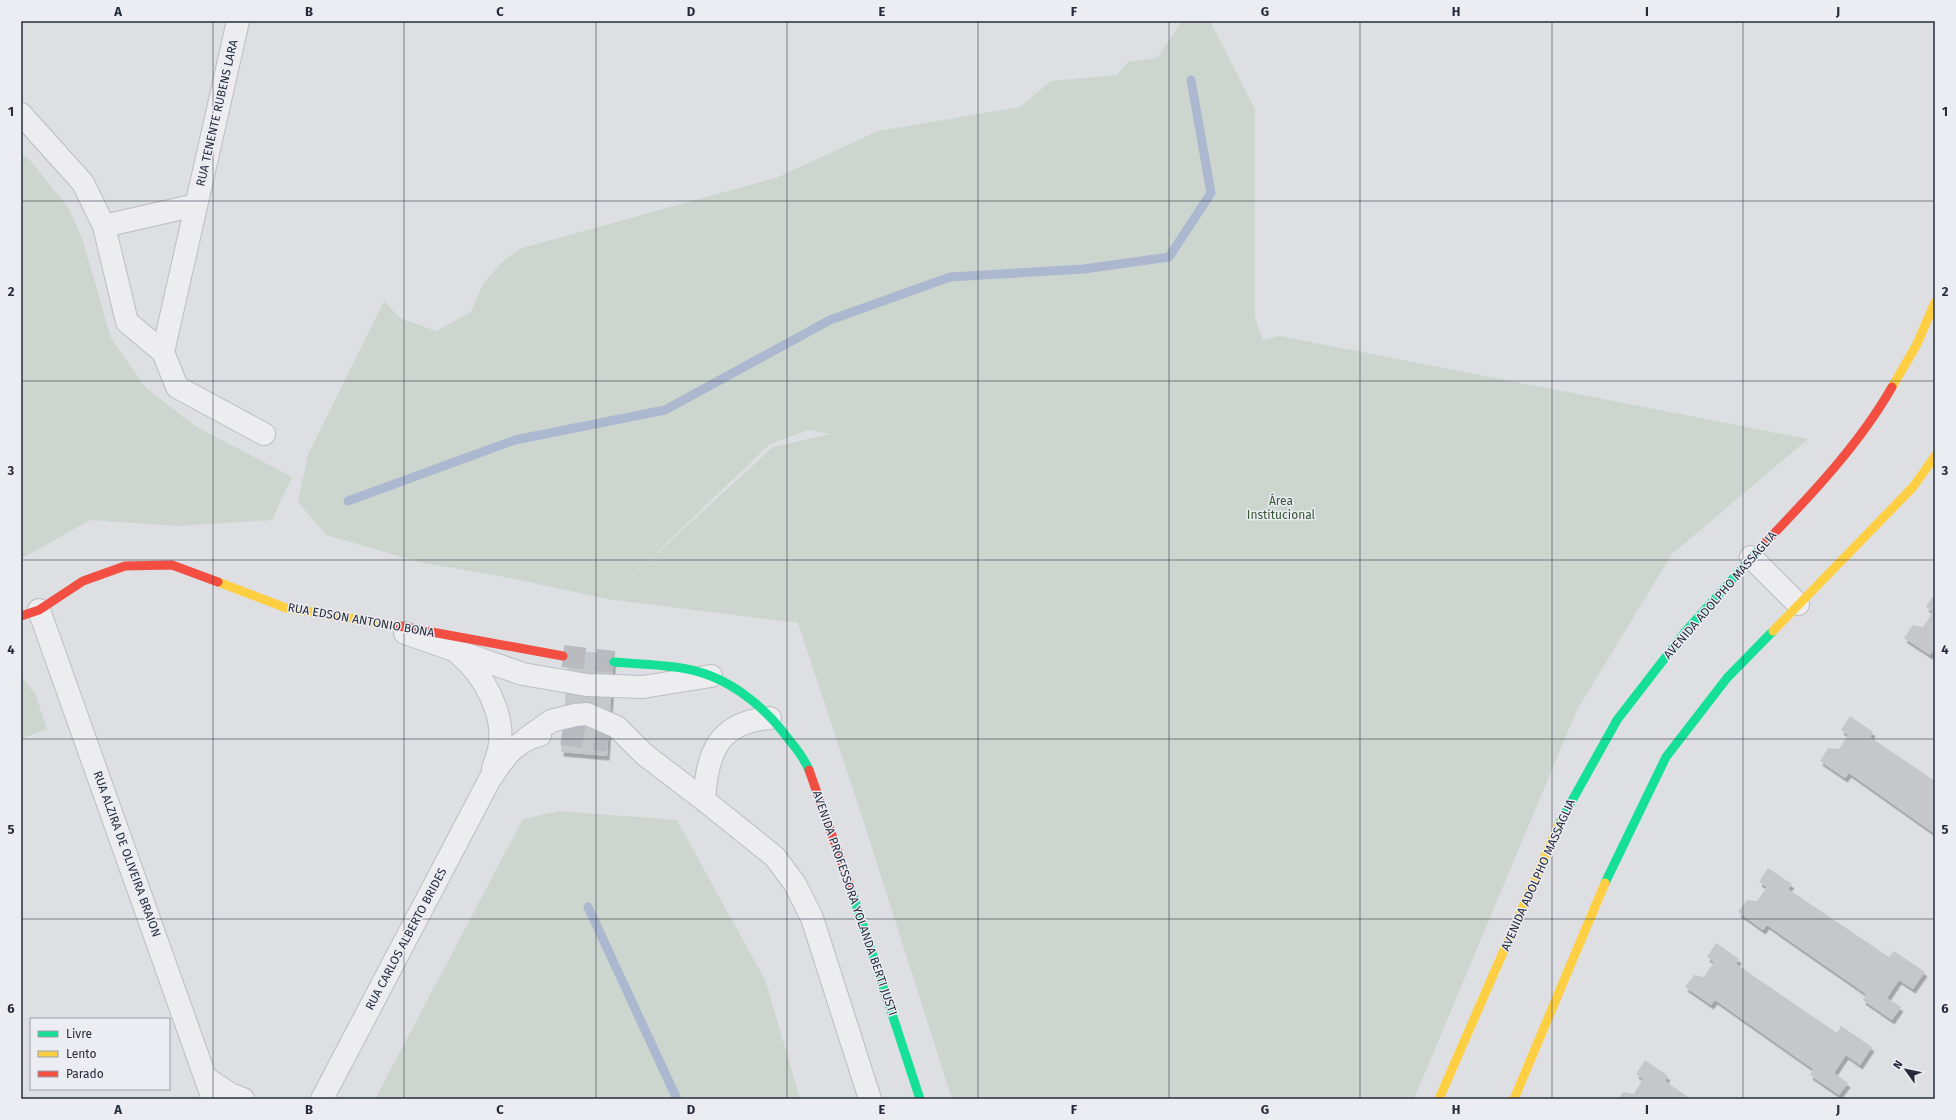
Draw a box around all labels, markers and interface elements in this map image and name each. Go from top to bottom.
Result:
text: A [113,4,122,19]
text: B [305,4,313,19]
text: C [496,4,504,19]
text: D [687,4,696,19]
text: E [879,4,886,19]
text: F [1071,4,1078,19]
text: G [1261,4,1269,19]
text: H [1452,4,1460,19]
text: I [1645,4,1649,19]
text: J [1835,4,1840,19]
street label: RUA TENENTE RUBENS LARA [193,38,241,188]
text: 1 [8,104,14,119]
text: 1 [1942,104,1948,119]
text: 2 [8,284,15,299]
text: 2 [1942,284,1949,299]
text: 3 [7,463,15,478]
text: 3 [1941,463,1949,478]
park label: Área Institucional [1247,493,1316,522]
street label: AVENIDA ADOLPHO MASSAGLIA [1661,528,1779,662]
street label: RUA EDSON ANTONIO BONA [287,600,435,640]
text: 4 [7,642,15,657]
text: 4 [1941,642,1949,657]
street label: RUA ALZIRA DE OLIVEIRA BRAION [90,769,164,939]
street label: AVENIDA PROFESSORA YOLANDA BERTI JUSTI [810,789,900,1017]
street label: AVENIDA ADOLPHO MASSAGLIA [1498,797,1578,953]
text: 5 [8,822,15,837]
text: 5 [1942,822,1949,837]
street label: RUA CARLOS ALBERTO BRIDES [363,865,450,1012]
text: 6 [7,1001,15,1016]
text: 6 [1941,1001,1949,1016]
legend [30,1018,170,1090]
text: Livre [66,1027,92,1041]
text: Lento [66,1047,96,1061]
north arrow [1886,1050,1926,1090]
text: N [1891,1058,1905,1071]
text: Parado [66,1067,104,1081]
text: A [113,1102,122,1117]
text: B [305,1102,313,1117]
text: C [496,1102,504,1117]
text: D [687,1102,696,1117]
text: E [879,1102,886,1117]
text: F [1071,1102,1078,1117]
text: G [1261,1102,1269,1117]
text: H [1452,1102,1460,1117]
text: I [1645,1102,1649,1117]
text: J [1835,1102,1840,1117]

